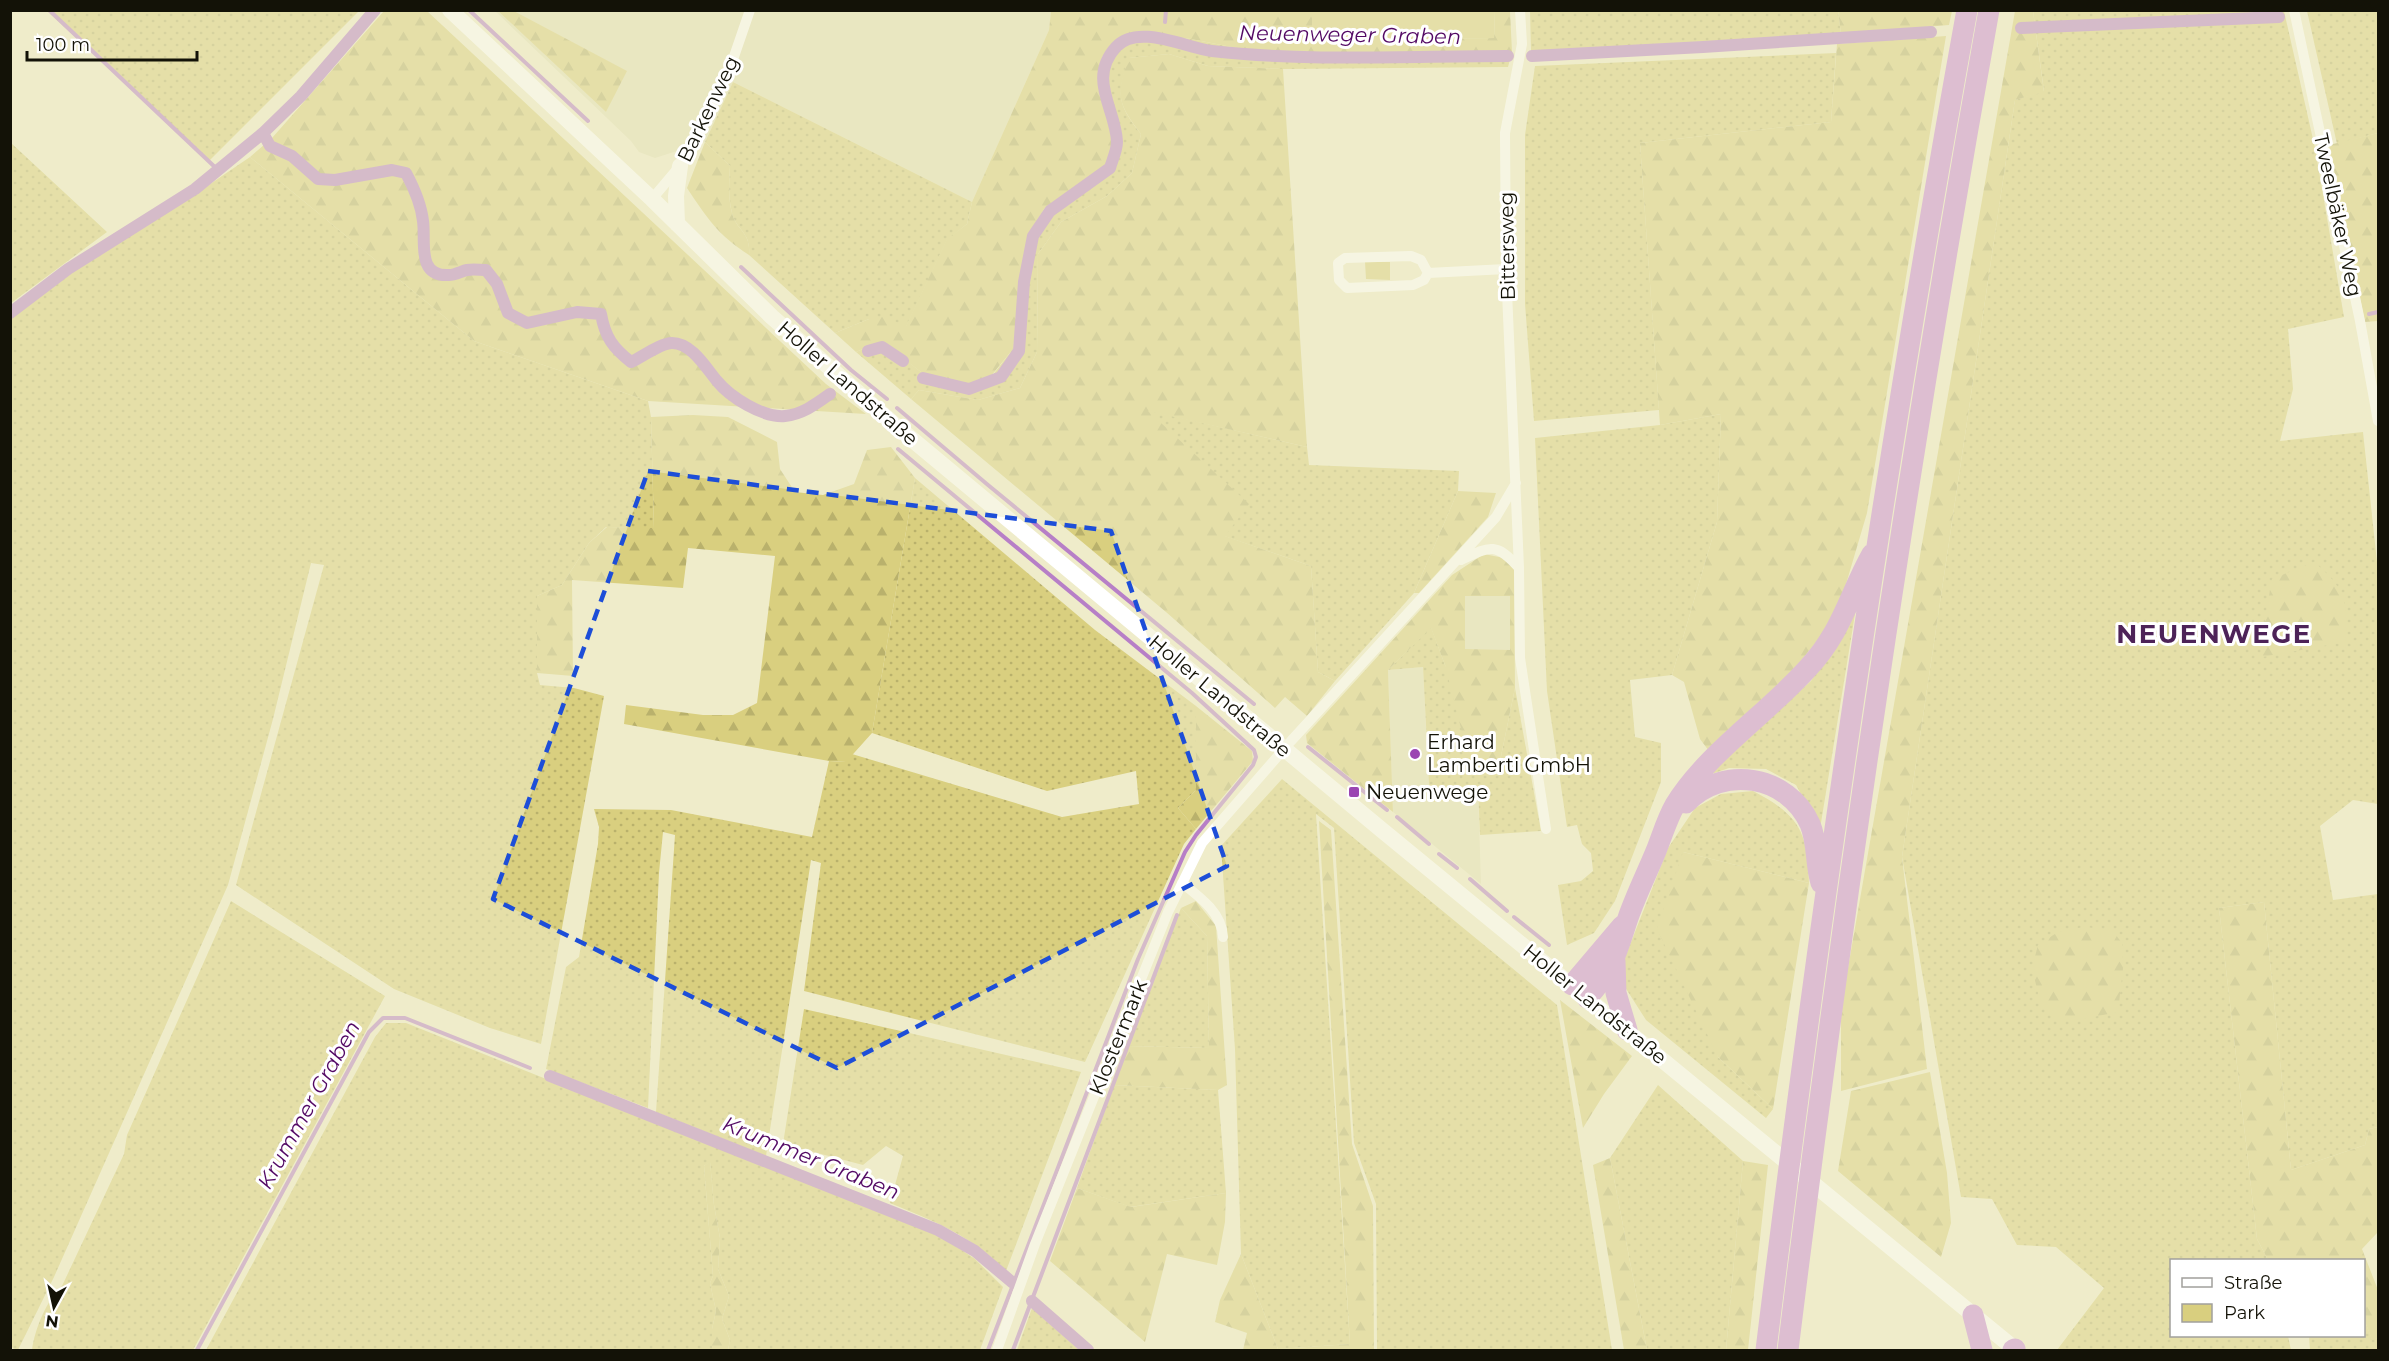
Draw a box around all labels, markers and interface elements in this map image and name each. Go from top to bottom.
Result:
water label: Neuenweger Graben [1239,20,1461,49]
scale bar [27,24,196,62]
text: 100 m [36,34,90,56]
street label: Barkenweg [672,52,744,166]
street label: Tweelbäker Weg [2309,131,2367,299]
street label: Bittersweg [1494,192,1520,300]
street label: Holler Landstraße [773,316,923,450]
district label: NEUENWEGE [2116,618,2312,650]
street label: Holler Landstraße [1144,630,1296,762]
place label: Erhard Lamberti GmbH [1427,730,1591,777]
marker: Erhard Lamberti GmbH [1408,747,1422,761]
place label: Neuenwege [1366,780,1488,804]
marker: Neuenwege [1347,785,1361,799]
street label: Holler Landstraße [1518,939,1672,1069]
street label: Klostermark [1084,976,1152,1098]
water label: Krummer Graben [252,1016,365,1193]
water label: Krummer Graben [719,1111,903,1204]
legend [2170,1259,2365,1337]
text: Straße [2224,1272,2283,1294]
north arrow [24,1277,84,1337]
text: Park [2224,1302,2265,1324]
text: N [44,1311,60,1332]

